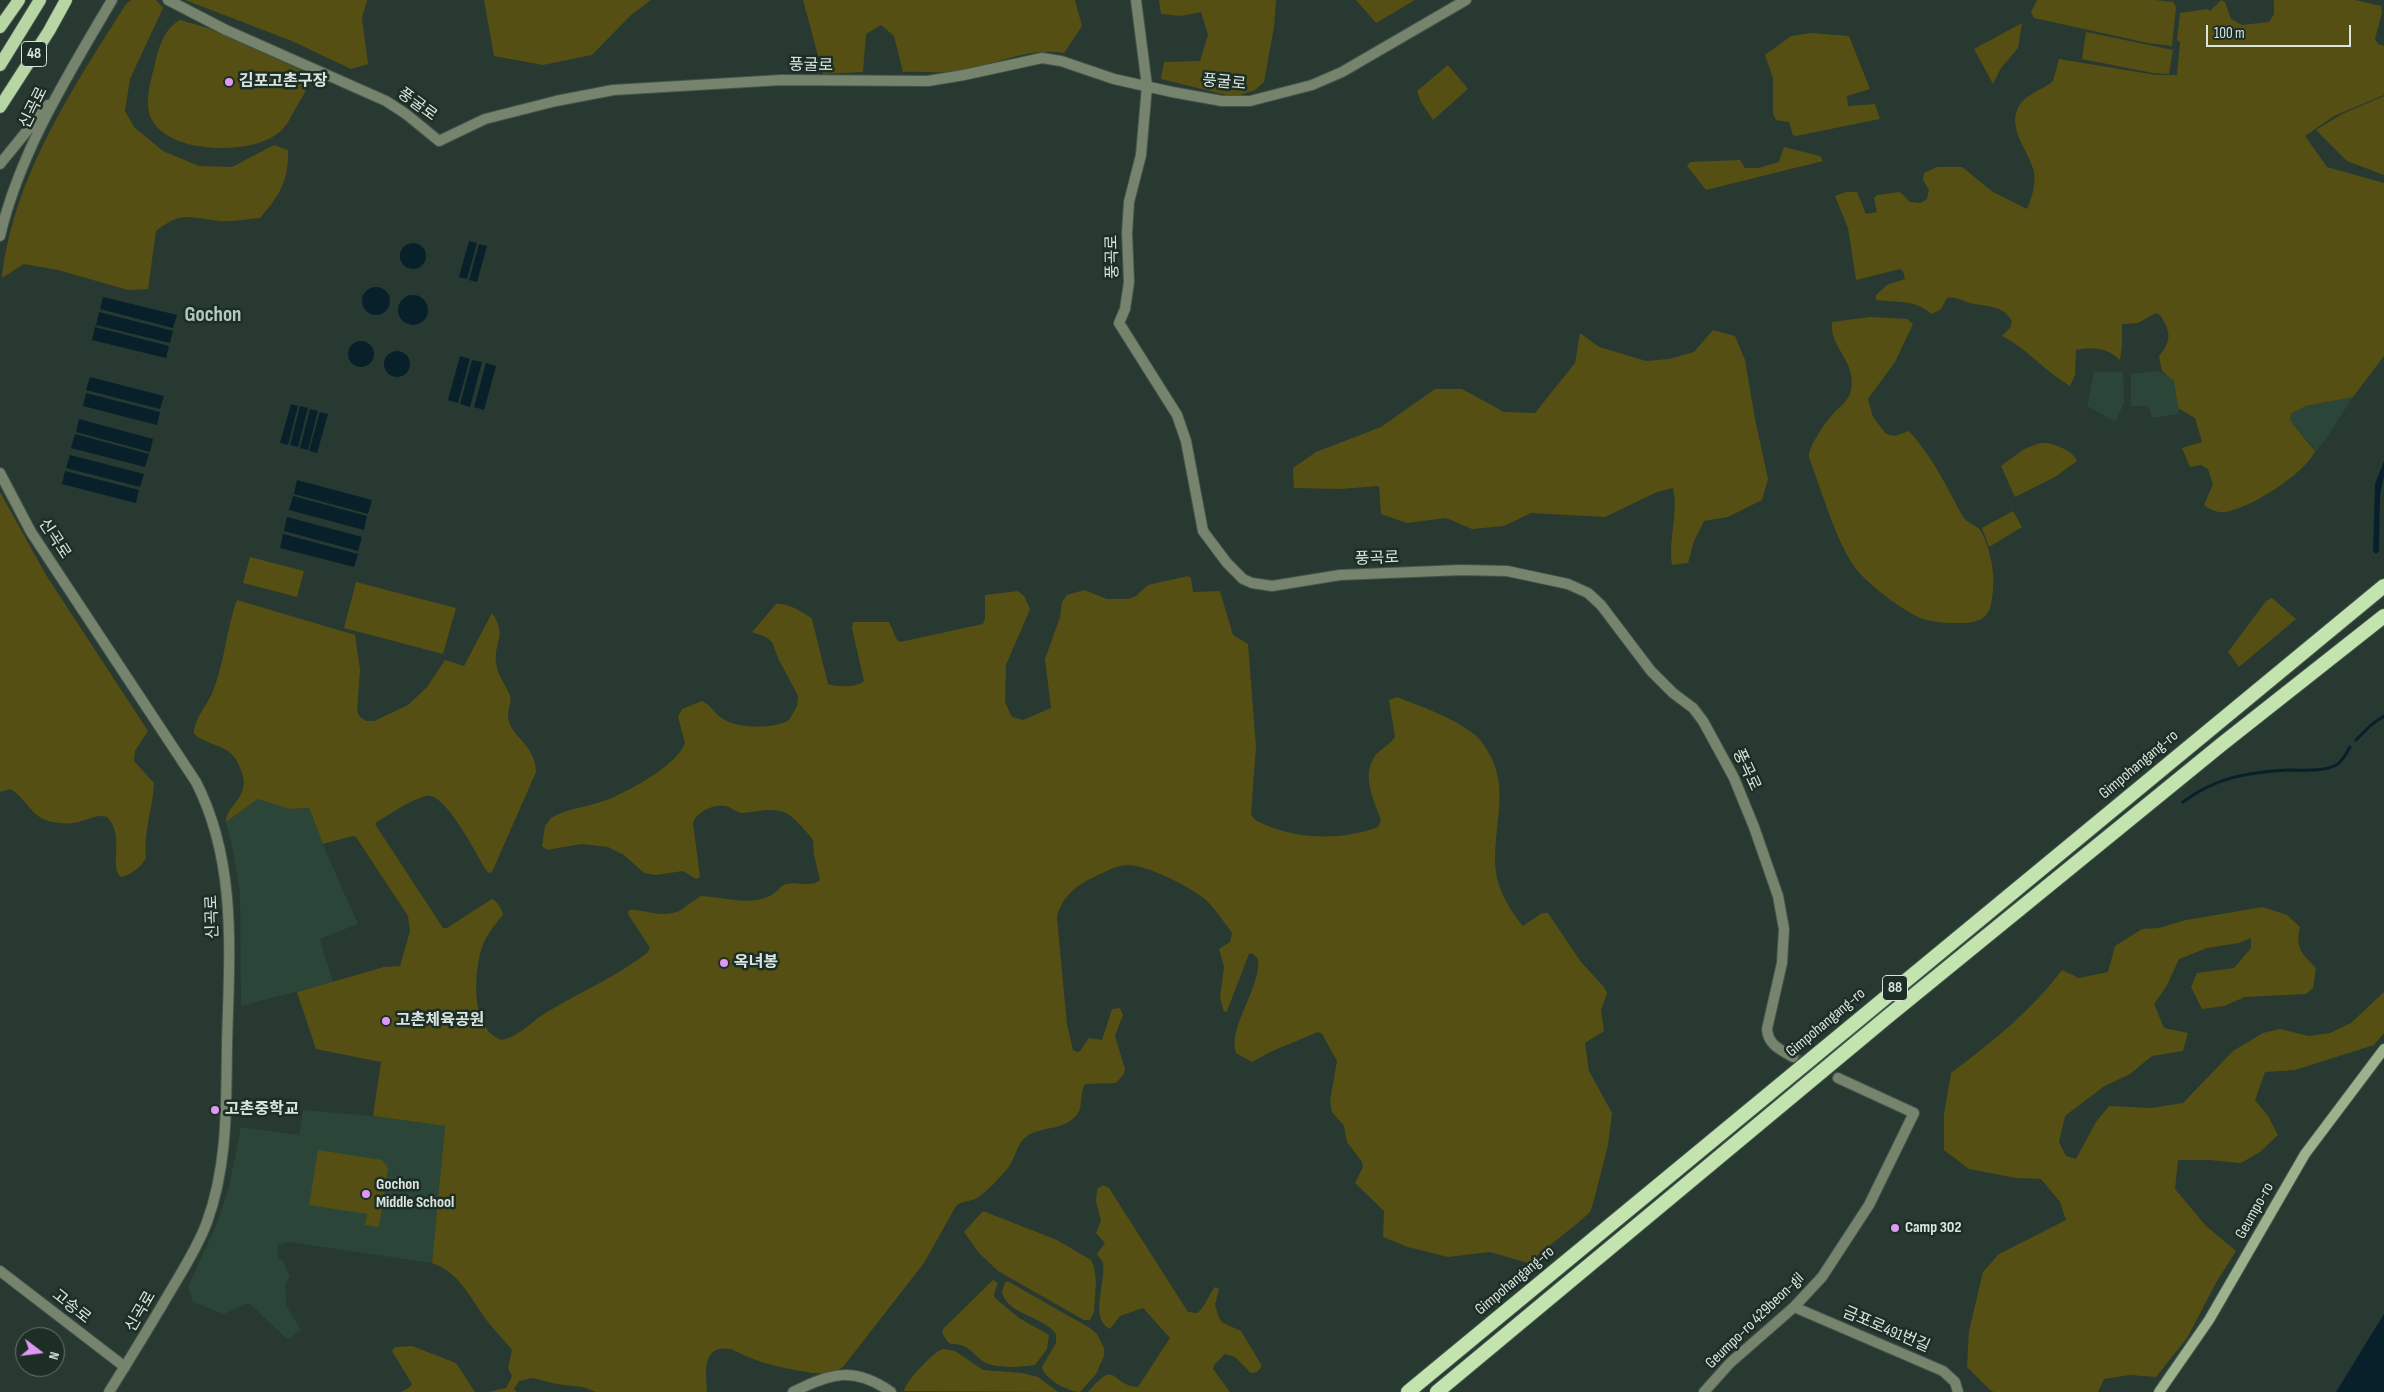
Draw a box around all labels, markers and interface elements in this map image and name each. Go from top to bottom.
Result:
scale bar [2209,15,2354,47]
text: 100 m [2214,24,2245,43]
road number: 48 [22,42,46,66]
street label: 풍굴로 [789,56,833,76]
place label: 김포고촌구장 [239,72,327,92]
street label: 풍굴로 [1201,72,1247,94]
marker: 김포고촌구장 [223,76,235,88]
street label: 신곡로 [16,84,52,132]
street label: 풍굴로 [393,84,441,126]
street label: 풍곡로 [1103,235,1123,279]
district label: Gochon [185,303,241,329]
street label: 신곡로 [34,515,74,563]
street label: 풍곡로 [1355,549,1399,569]
street label: Gimpohangang-ro [2096,726,2182,804]
street label: 풍곡로 [1728,746,1764,794]
street label: 신곡로 [203,895,223,939]
place label: 옥녀봉 [734,953,778,973]
marker: 옥녀봉 [718,957,730,969]
road number: 88 [1882,976,1908,1000]
street label: Gimpohangang-ro [1783,984,1869,1062]
place label: 고촌체육공원 [396,1011,484,1031]
marker: 고촌체육공원 [380,1015,392,1027]
place label: 고촌중학교 [225,1100,299,1120]
marker: 고촌중학교 [209,1104,221,1116]
place label: Gochon Middle School [376,1175,454,1213]
street label: Geumpo-ro [2232,1179,2278,1243]
marker: Gochon Middle School [360,1188,372,1200]
place label: Camp 302 [1905,1218,1961,1238]
marker: Camp 302 [1889,1222,1901,1234]
street label: Gimpohangang-ro [1472,1242,1558,1320]
street label: Geumpo-ro 429beon-gil [1702,1269,1808,1373]
street label: 고송로 [48,1286,94,1328]
street label: 신곡로 [122,1288,160,1336]
street label: 금포로491번길 [1839,1303,1933,1357]
north arrow [15,1327,65,1377]
text: N [45,1350,63,1362]

